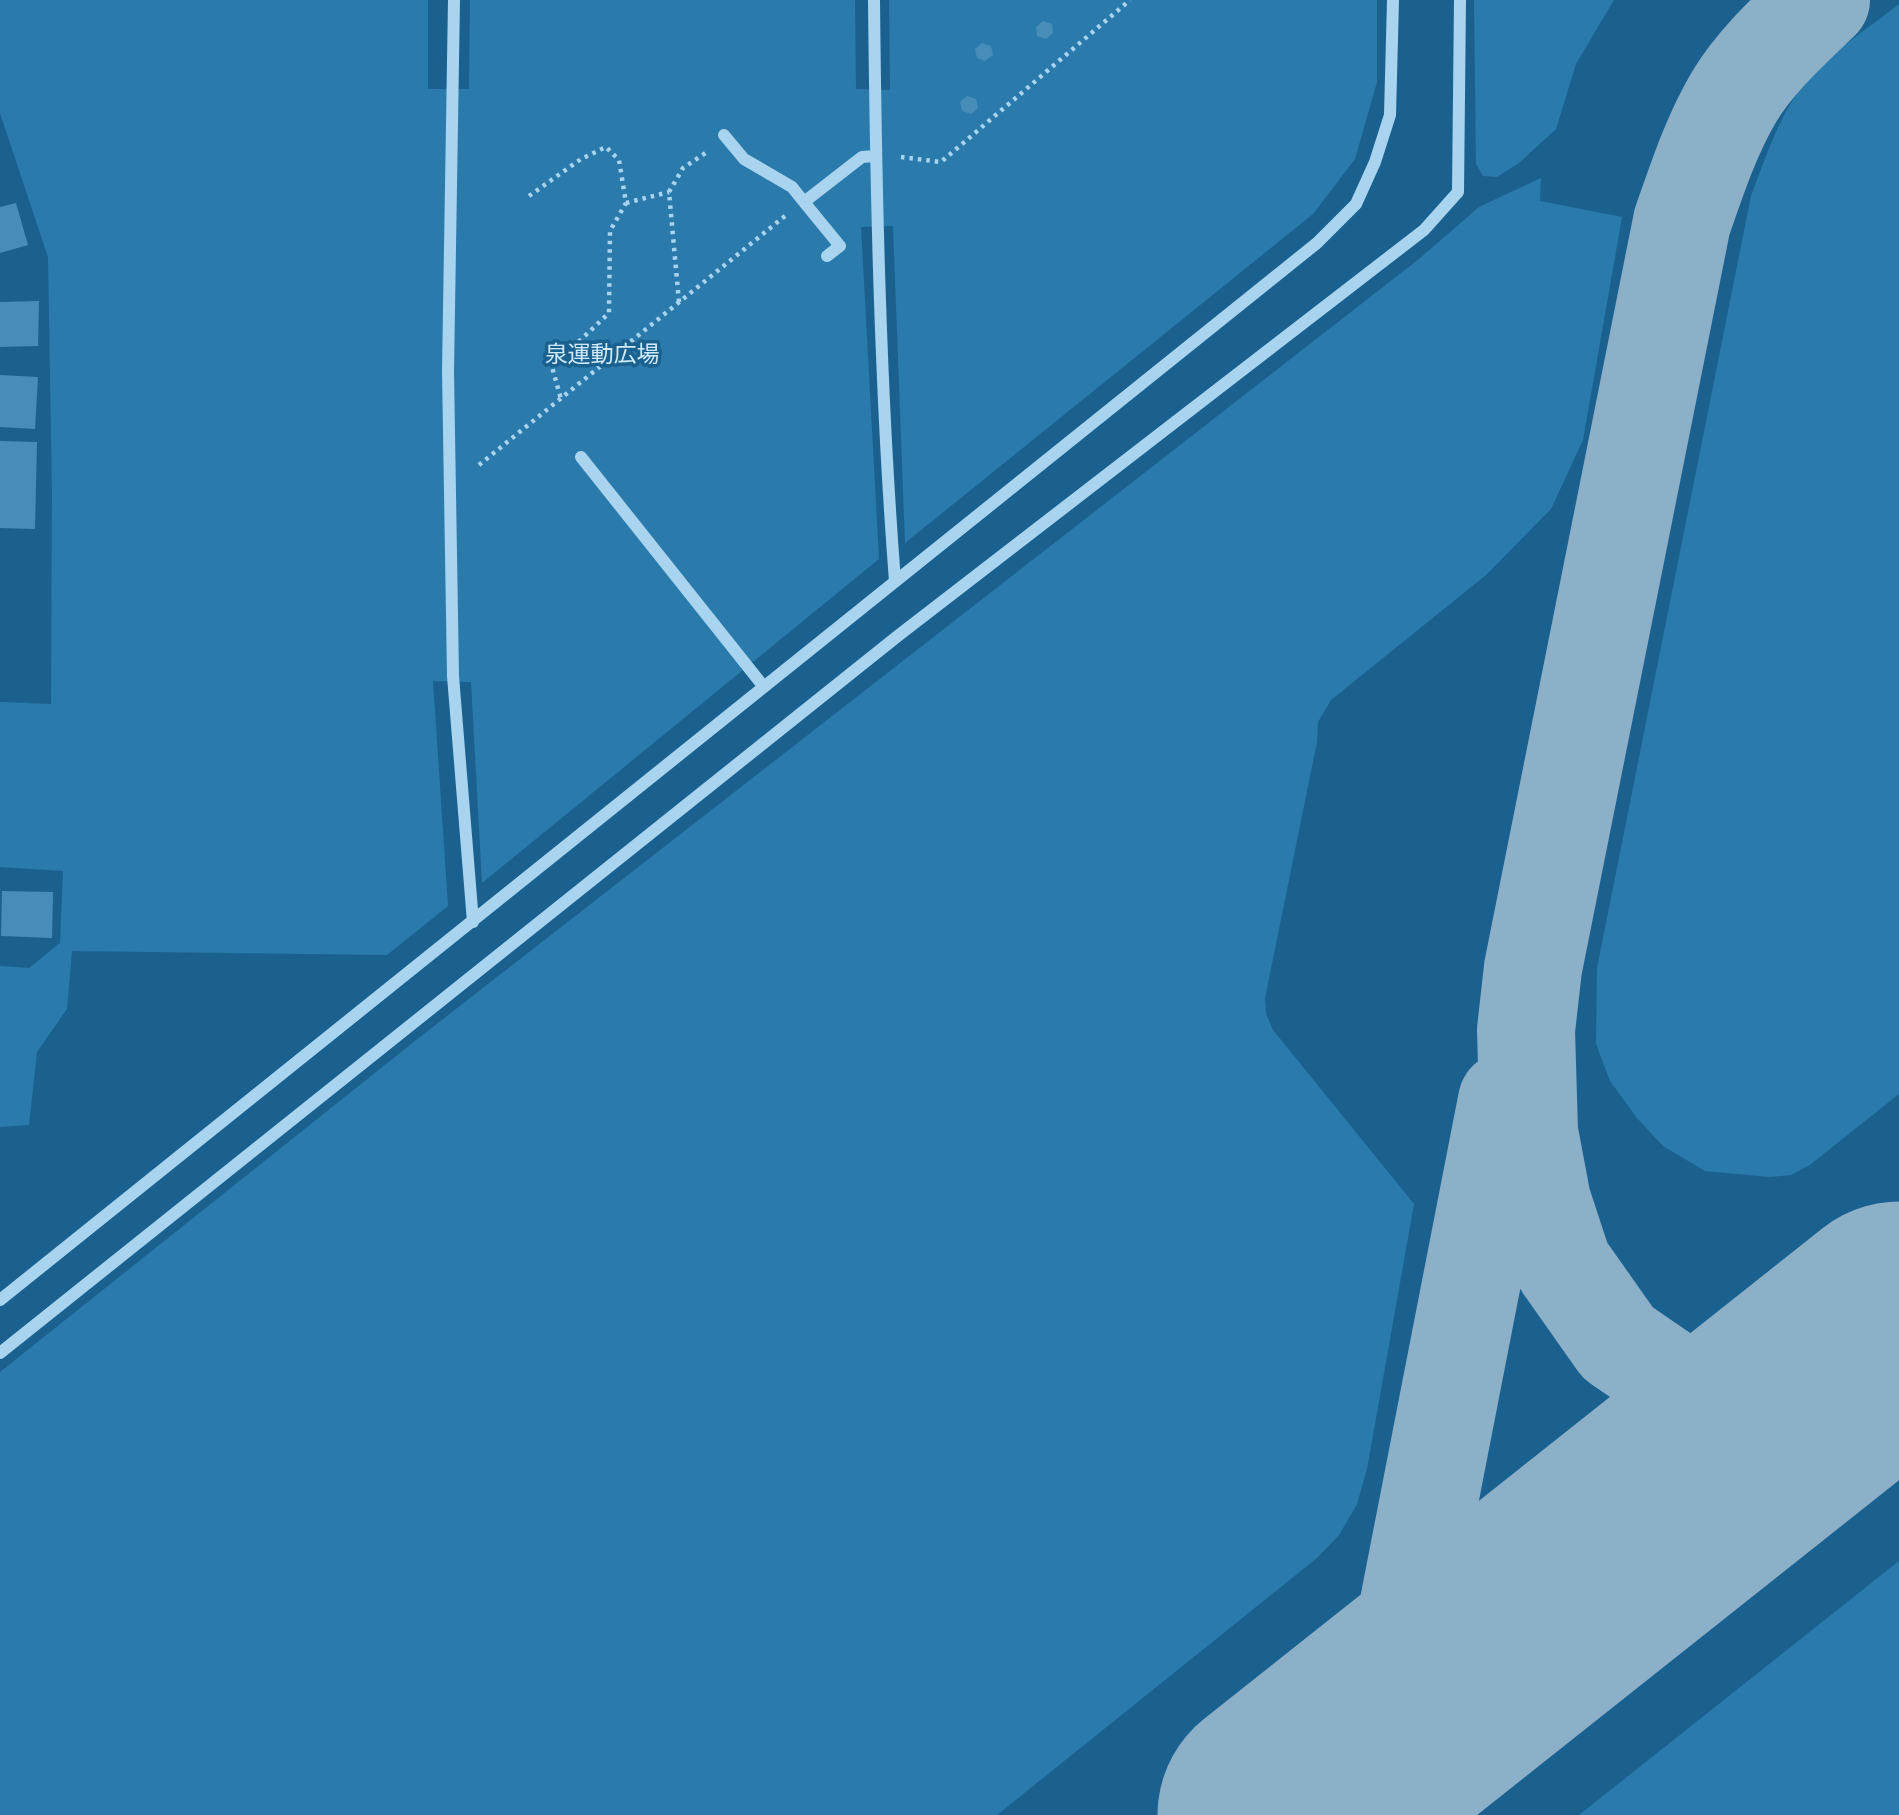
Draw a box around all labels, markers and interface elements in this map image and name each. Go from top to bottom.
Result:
park label: 泉運動広場 [545,341,659,369]

